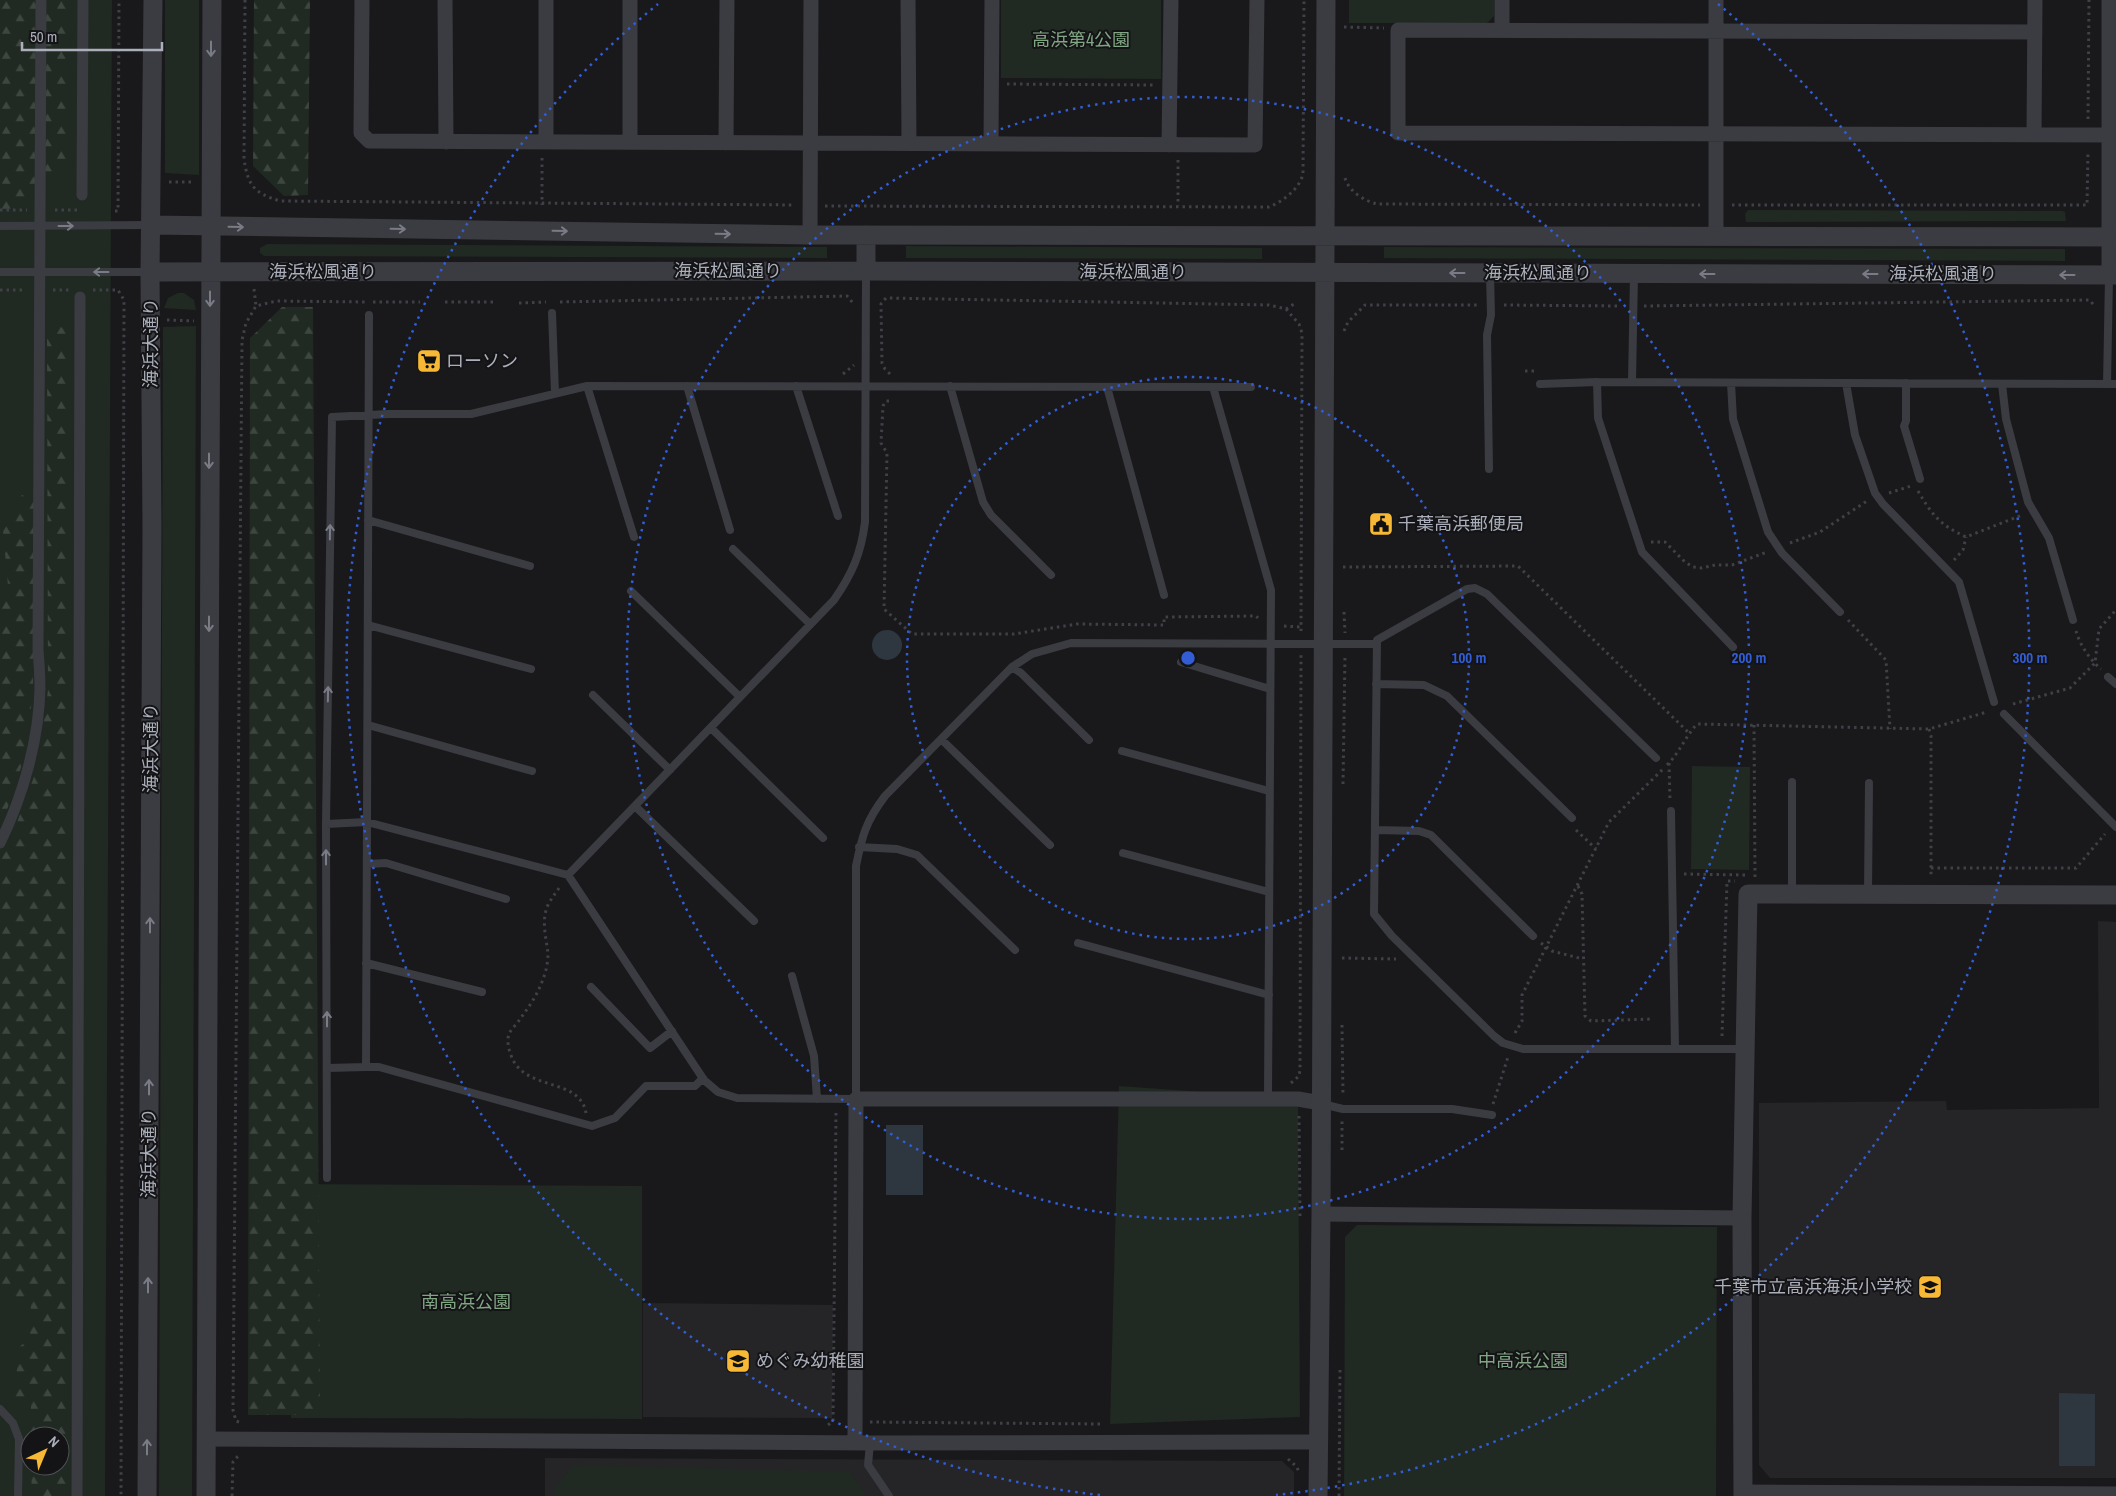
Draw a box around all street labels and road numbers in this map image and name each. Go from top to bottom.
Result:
street label: 海浜松風通り [674,258,782,283]
street label: 海浜松風通り [269,259,377,284]
street label: 海浜松風通り [1079,259,1187,284]
street label: 海浜松風通り [1484,260,1592,285]
street label: 海浜松風通り [1889,261,1997,286]
street label: 海浜大通り [138,298,163,388]
street label: 海浜大通り [138,703,163,793]
street label: 海浜大通り [136,1108,161,1198]

